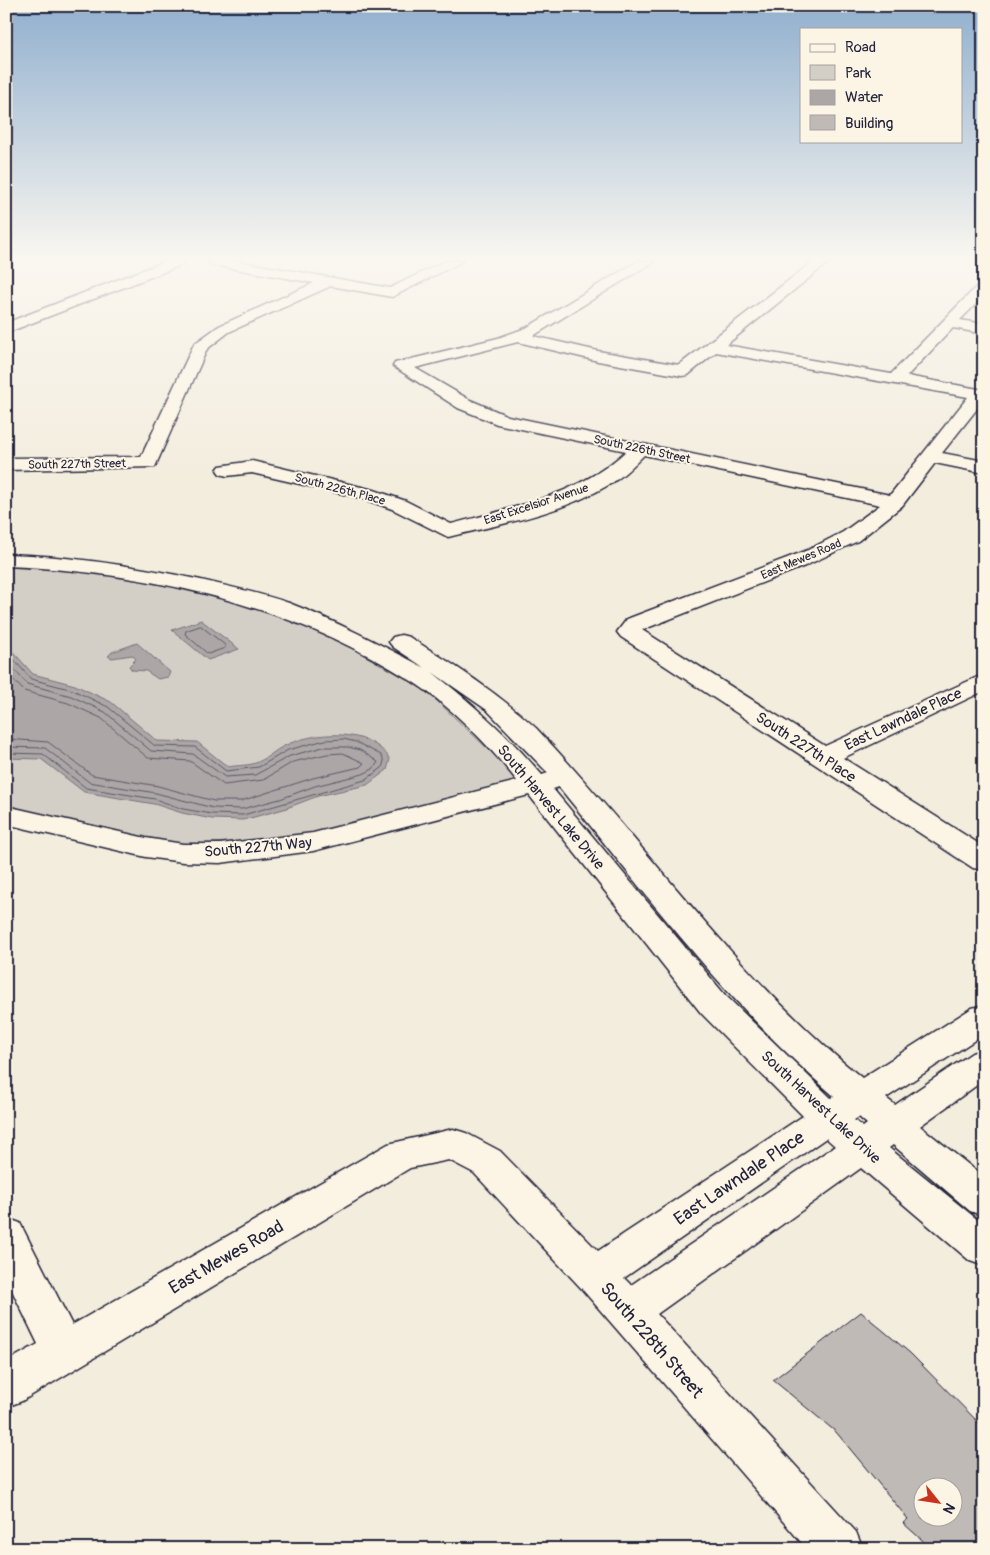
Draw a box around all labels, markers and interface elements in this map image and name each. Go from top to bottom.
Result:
legend [800,28,962,142]
text: Road [845,38,876,57]
text: Park [845,64,872,83]
text: Water [845,88,884,107]
text: Building [845,114,893,133]
street label: South 226th Street [592,432,692,467]
street label: South 227th Street [28,456,126,473]
street label: South 226th Place [293,470,387,509]
street label: East Excelsior Avenue [482,480,590,528]
street label: East Mewes Road [759,536,844,583]
street label: East Lawndale Place [842,684,965,755]
street label: South 227th Place [752,708,860,787]
street label: South Harvest Lake Drive [493,741,609,874]
street label: South 227th Way [203,833,313,862]
street label: South Harvest Lake Drive [757,1047,885,1168]
street label: East Lawndale Place [670,1126,809,1231]
street label: East Mewes Road [165,1215,288,1300]
street label: South 228th Street [595,1278,709,1404]
north arrow [912,1478,962,1528]
text: N [939,1500,959,1517]

